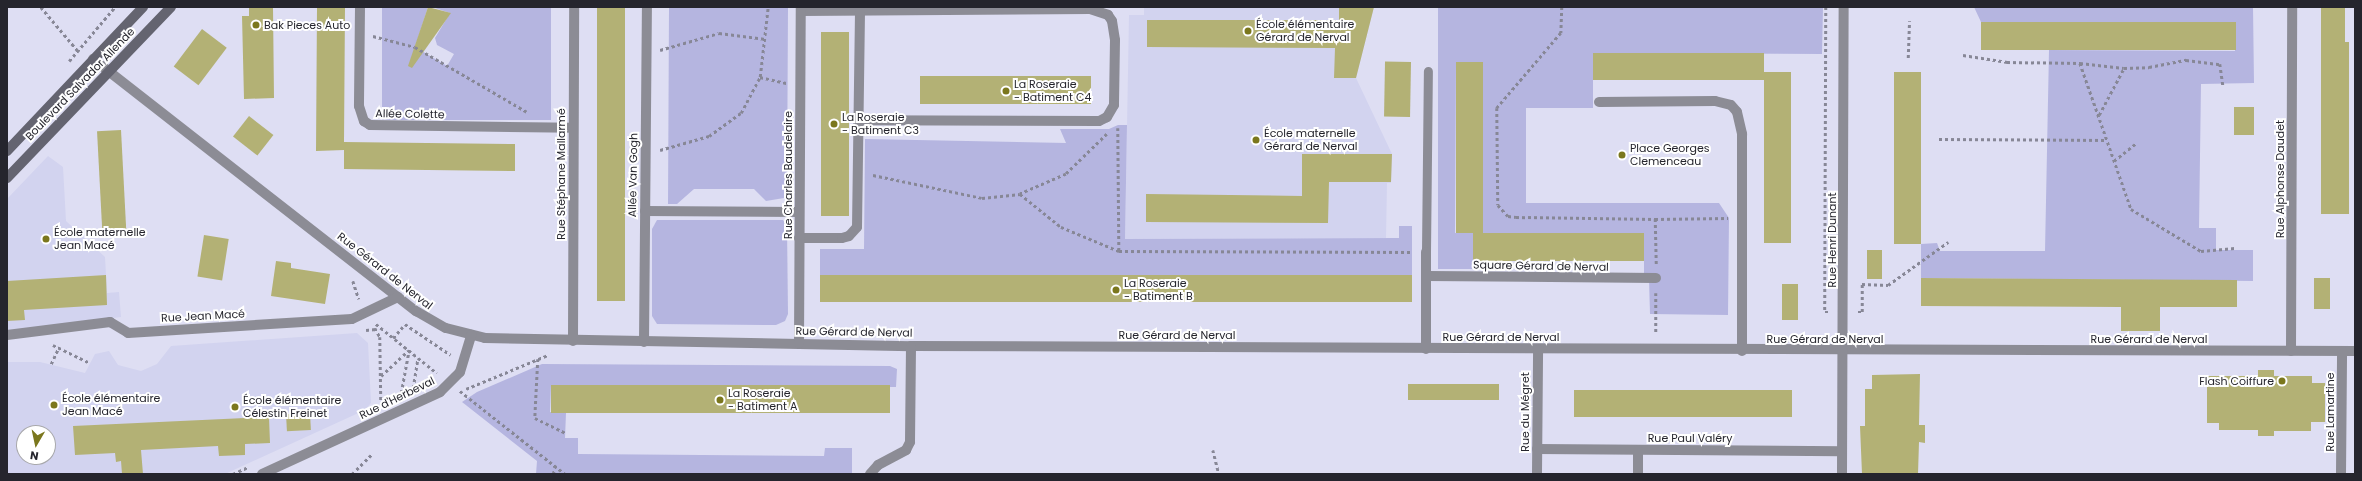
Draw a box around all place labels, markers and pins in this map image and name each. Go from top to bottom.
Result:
place label: Bak Pieces Auto [264,18,350,32]
place label: École élémentaire Gérard de Nerval [1256,18,1354,44]
marker: Bak Pieces Auto [251,20,261,30]
marker: École élémentaire Gérard de Nerval [1243,26,1253,36]
place label: La Roseraie - Batiment C4 [1014,78,1091,104]
marker: La Roseraie - Batiment C4 [1001,86,1011,96]
place label: La Roseraie - Batiment C3 [842,111,919,137]
marker: La Roseraie - Batiment C3 [829,119,839,129]
place label: École maternelle Gérard de Nerval [1264,127,1358,153]
marker: École maternelle Gérard de Nerval [1251,135,1261,145]
place label: Place Georges Clemenceau [1630,142,1709,168]
marker: Place Georges Clemenceau [1617,150,1627,160]
place label: École maternelle Jean Macé [54,226,146,252]
marker: École maternelle Jean Macé [41,234,51,244]
place label: La Roseraie - Batiment B [1124,277,1193,303]
marker: La Roseraie - Batiment B [1111,285,1121,295]
place label: Flash Coiffure [2199,374,2274,388]
marker: Flash Coiffure [2277,376,2287,386]
place label: La Roseraie - Batiment A [728,387,797,413]
place label: École élémentaire Jean Macé [62,392,160,418]
place label: École élémentaire Célestin Freinet [243,394,341,420]
marker: La Roseraie - Batiment A [715,395,725,405]
marker: École élémentaire Jean Macé [49,400,59,410]
marker: École élémentaire Célestin Freinet [230,402,240,412]

